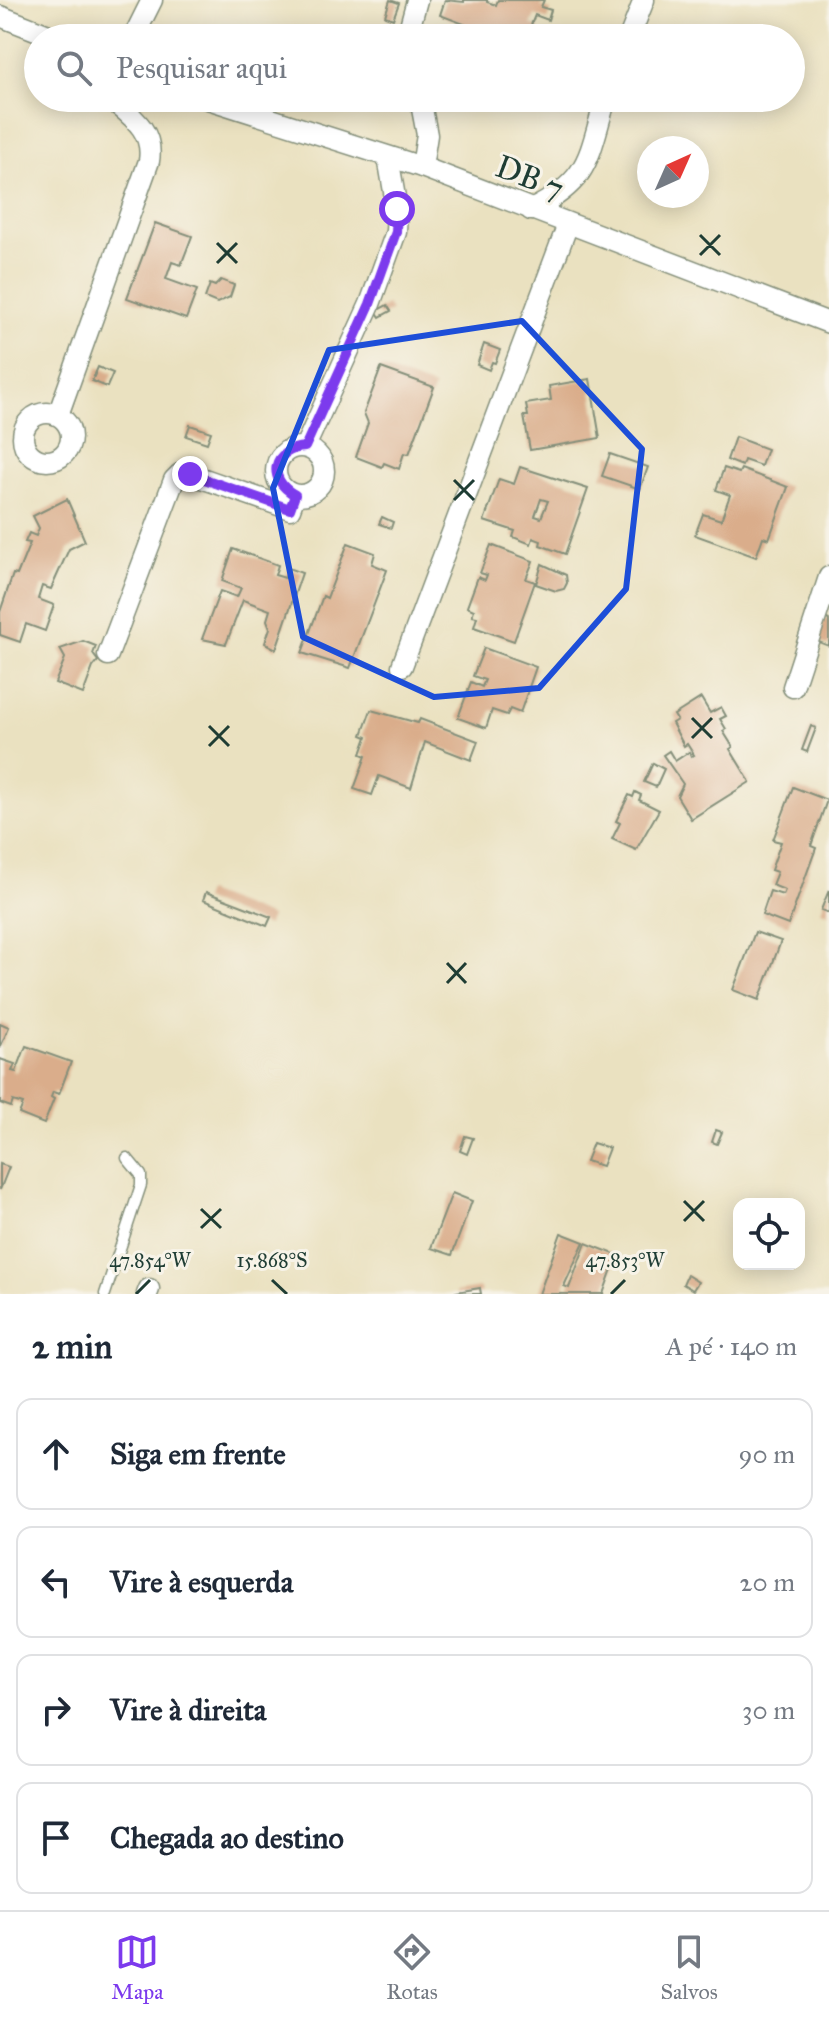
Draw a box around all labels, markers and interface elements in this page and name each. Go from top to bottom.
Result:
search box [24,24,805,112]
icon: search [52,46,96,90]
text: Pesquisar aqui [116,50,287,86]
north arrow [637,136,709,208]
street label: DB 7 [490,147,569,208]
route start [379,191,415,227]
route end [172,456,208,492]
map controls [733,1198,805,1270]
button: locate [733,1198,805,1270]
text: 47.854°W [109,1248,192,1272]
text: 15.868°S [237,1248,307,1272]
text: 47.853°W [585,1248,666,1272]
text: 2 min [32,1326,112,1367]
text: A pé · 140 m [666,1330,797,1362]
icon: ahead [34,1432,78,1476]
text: Siga em frente [110,1436,286,1472]
text: 90 m [738,1438,795,1470]
icon: left [34,1560,78,1604]
text: Vire à esquerda [110,1564,293,1600]
text: 20 m [740,1566,795,1598]
icon: right [34,1688,78,1732]
text: Vire à direita [110,1692,266,1728]
text: 30 m [742,1694,795,1726]
icon: arrive [34,1816,78,1860]
text: Chegada ao destino [110,1820,344,1856]
tab: Mapa [111,1930,164,2005]
tab: Rotas [386,1930,438,2005]
tab: Salvos [660,1930,718,2005]

